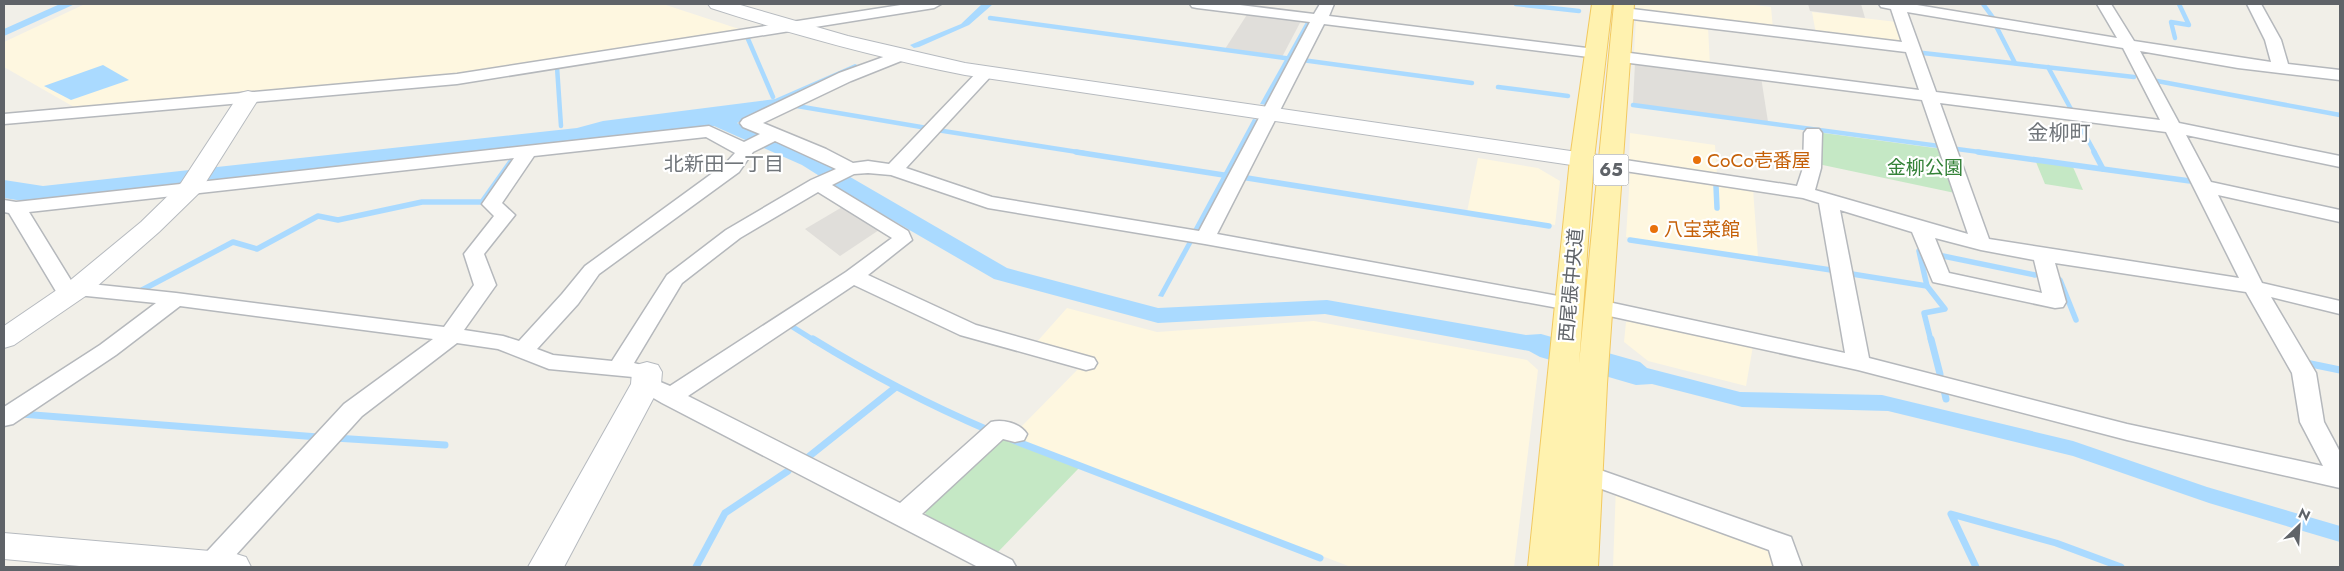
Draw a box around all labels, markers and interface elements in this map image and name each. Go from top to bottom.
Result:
district label: 金柳町 [2028,118,2091,148]
place label: CoCo壱番屋 [1707,147,1811,174]
district label: 北新田一丁目 [664,150,784,179]
road number: 65 [1594,154,1628,186]
marker: CoCo壱番屋 [1691,154,1703,166]
park label: 金柳公園 [1887,154,1963,181]
place label: 八宝菜館 [1664,216,1740,243]
marker: 八宝菜館 [1648,223,1660,235]
street label: 西尾張中央道 [1553,227,1589,343]
north arrow [2274,501,2324,551]
text: N [2295,503,2314,526]

